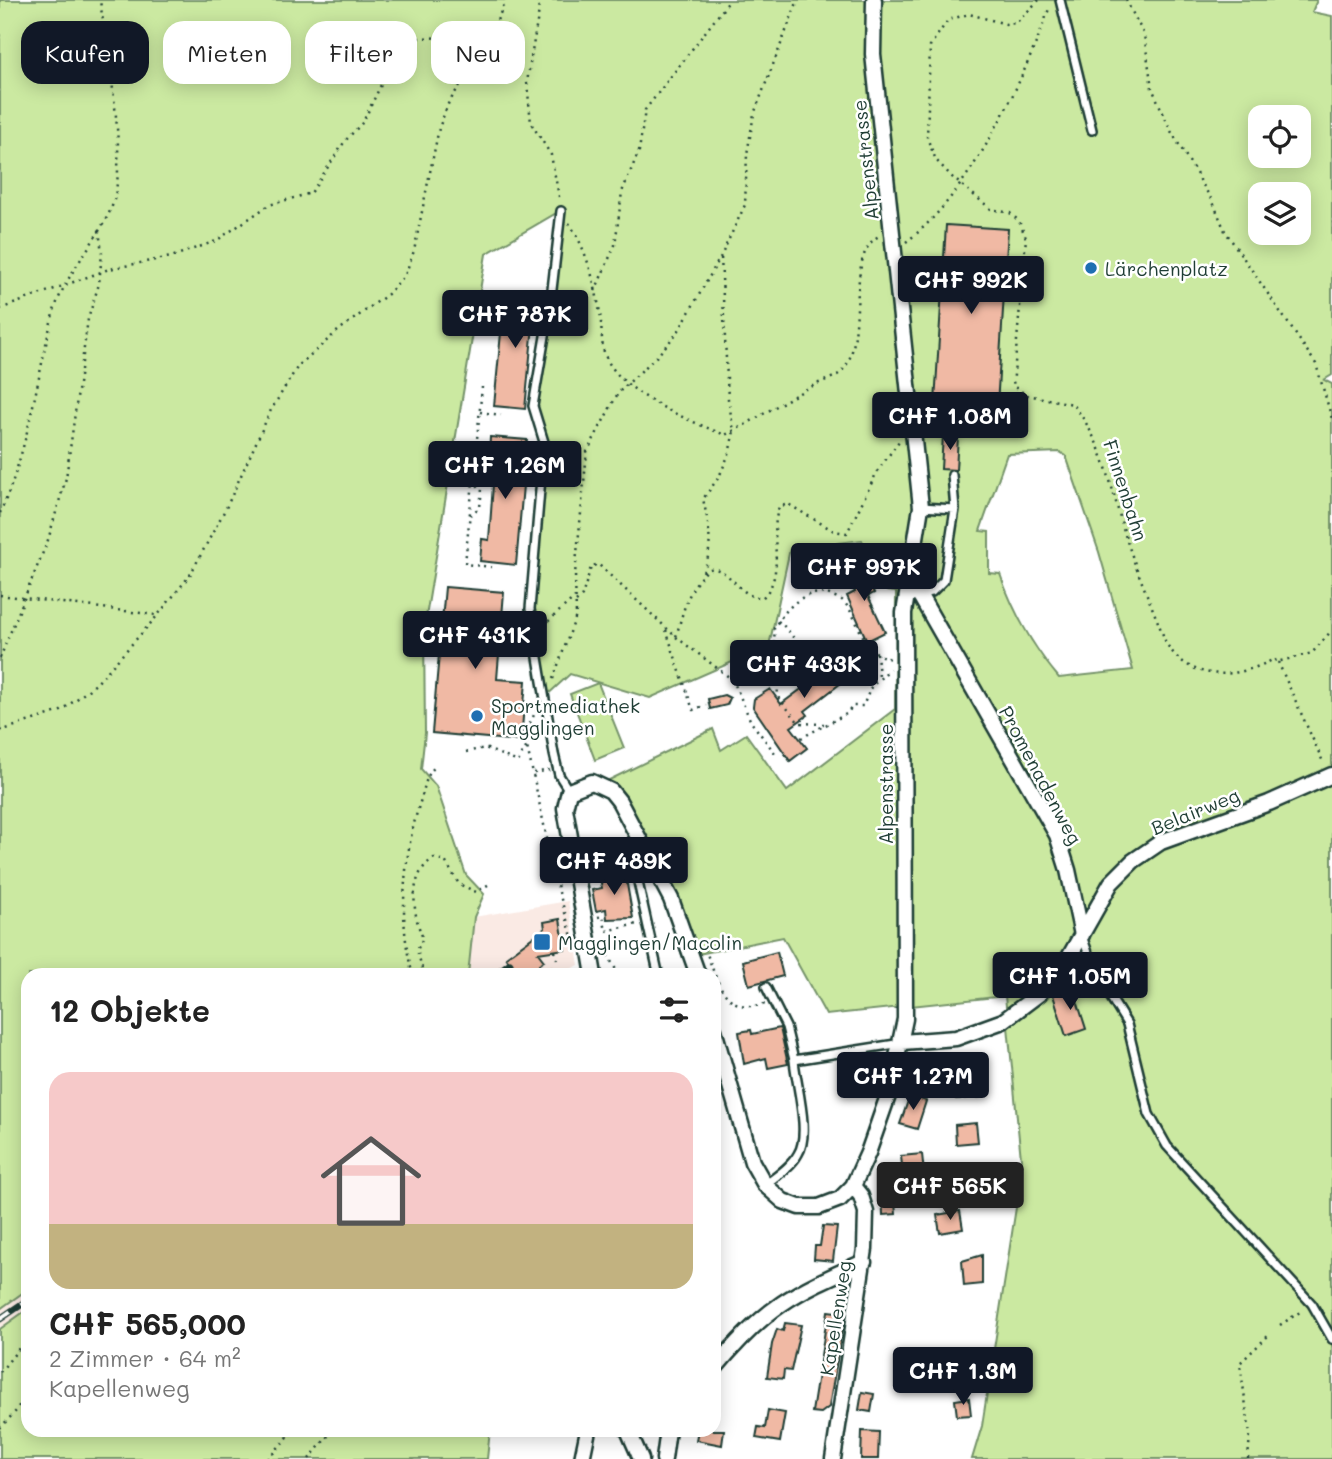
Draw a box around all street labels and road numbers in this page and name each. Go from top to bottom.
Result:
street label: Alpenstrasse [846,98,884,222]
street label: Finnenbahn [1098,436,1154,544]
street label: Promenadenweg [994,701,1088,849]
street label: Alpenstrasse [873,723,898,845]
street label: Belairweg [1147,782,1243,840]
street label: Kapellenweg [814,1259,856,1377]

